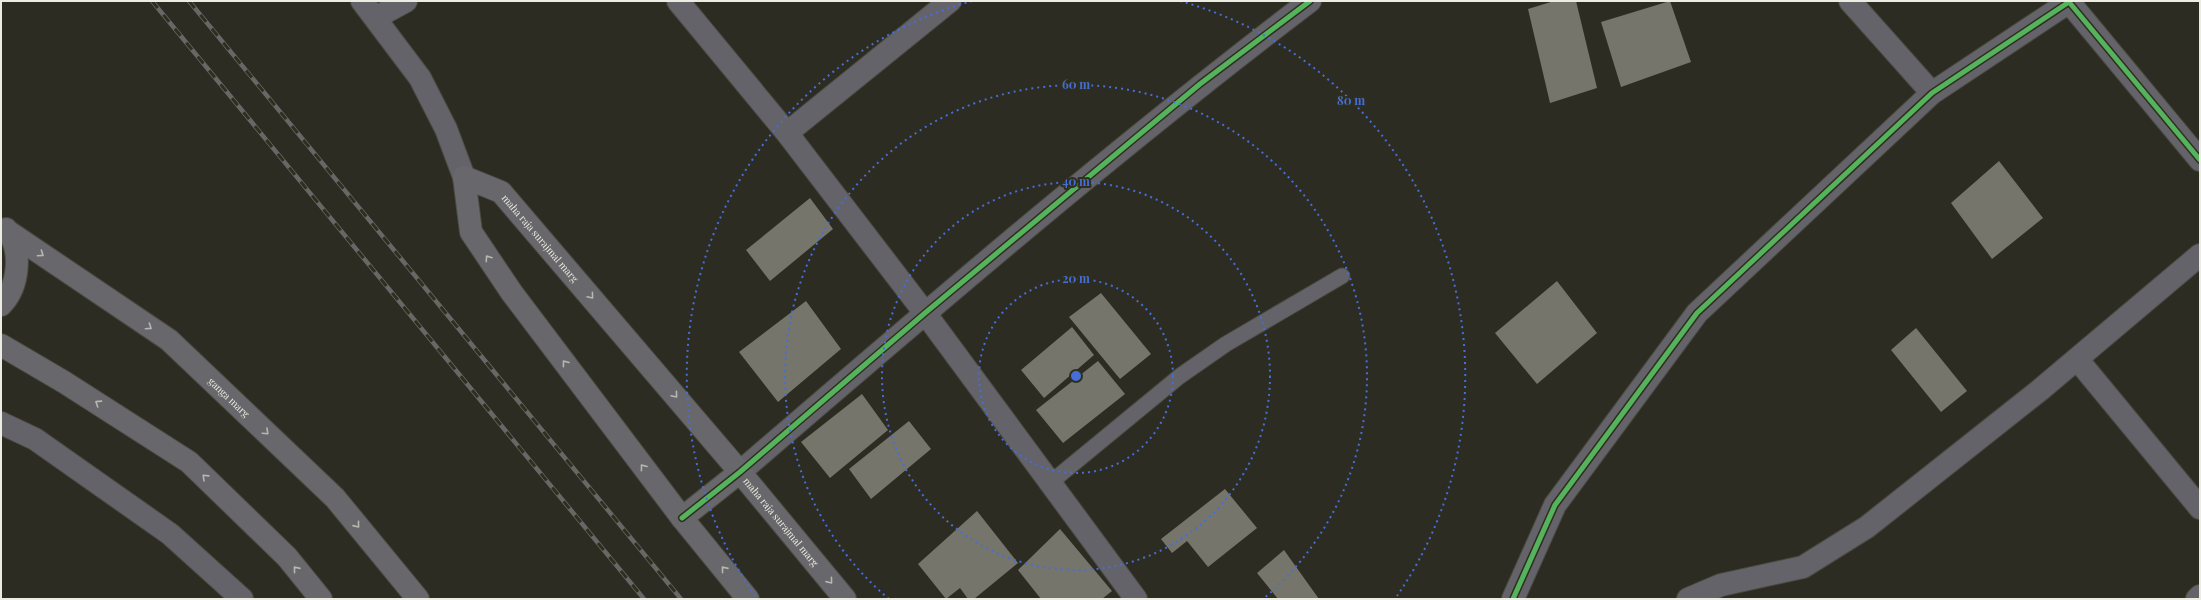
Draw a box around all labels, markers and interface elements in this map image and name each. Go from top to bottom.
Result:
text: 60 m [1062,76,1090,92]
text: 80 m [1337,92,1365,108]
text: 40 m [1062,173,1090,189]
street label: maha raja surajmal marg [499,191,582,286]
one-way arrow [37,249,44,257]
one-way arrow [485,255,493,262]
text: 20 m [1062,270,1090,286]
one-way arrow [587,291,594,298]
one-way arrow [144,322,151,329]
one-way arrow [562,360,570,367]
centre of rings [1069,369,1083,383]
street label: ganga marg [205,374,253,421]
one-way arrow [671,390,678,397]
one-way arrow [95,401,102,408]
one-way arrow [261,428,269,435]
one-way arrow [641,464,648,471]
one-way arrow [202,474,210,482]
street label: maha raja surajmal marg [740,474,823,570]
one-way arrow [352,520,359,527]
one-way arrow [294,566,301,573]
one-way arrow [721,566,728,573]
one-way arrow [825,576,832,583]

